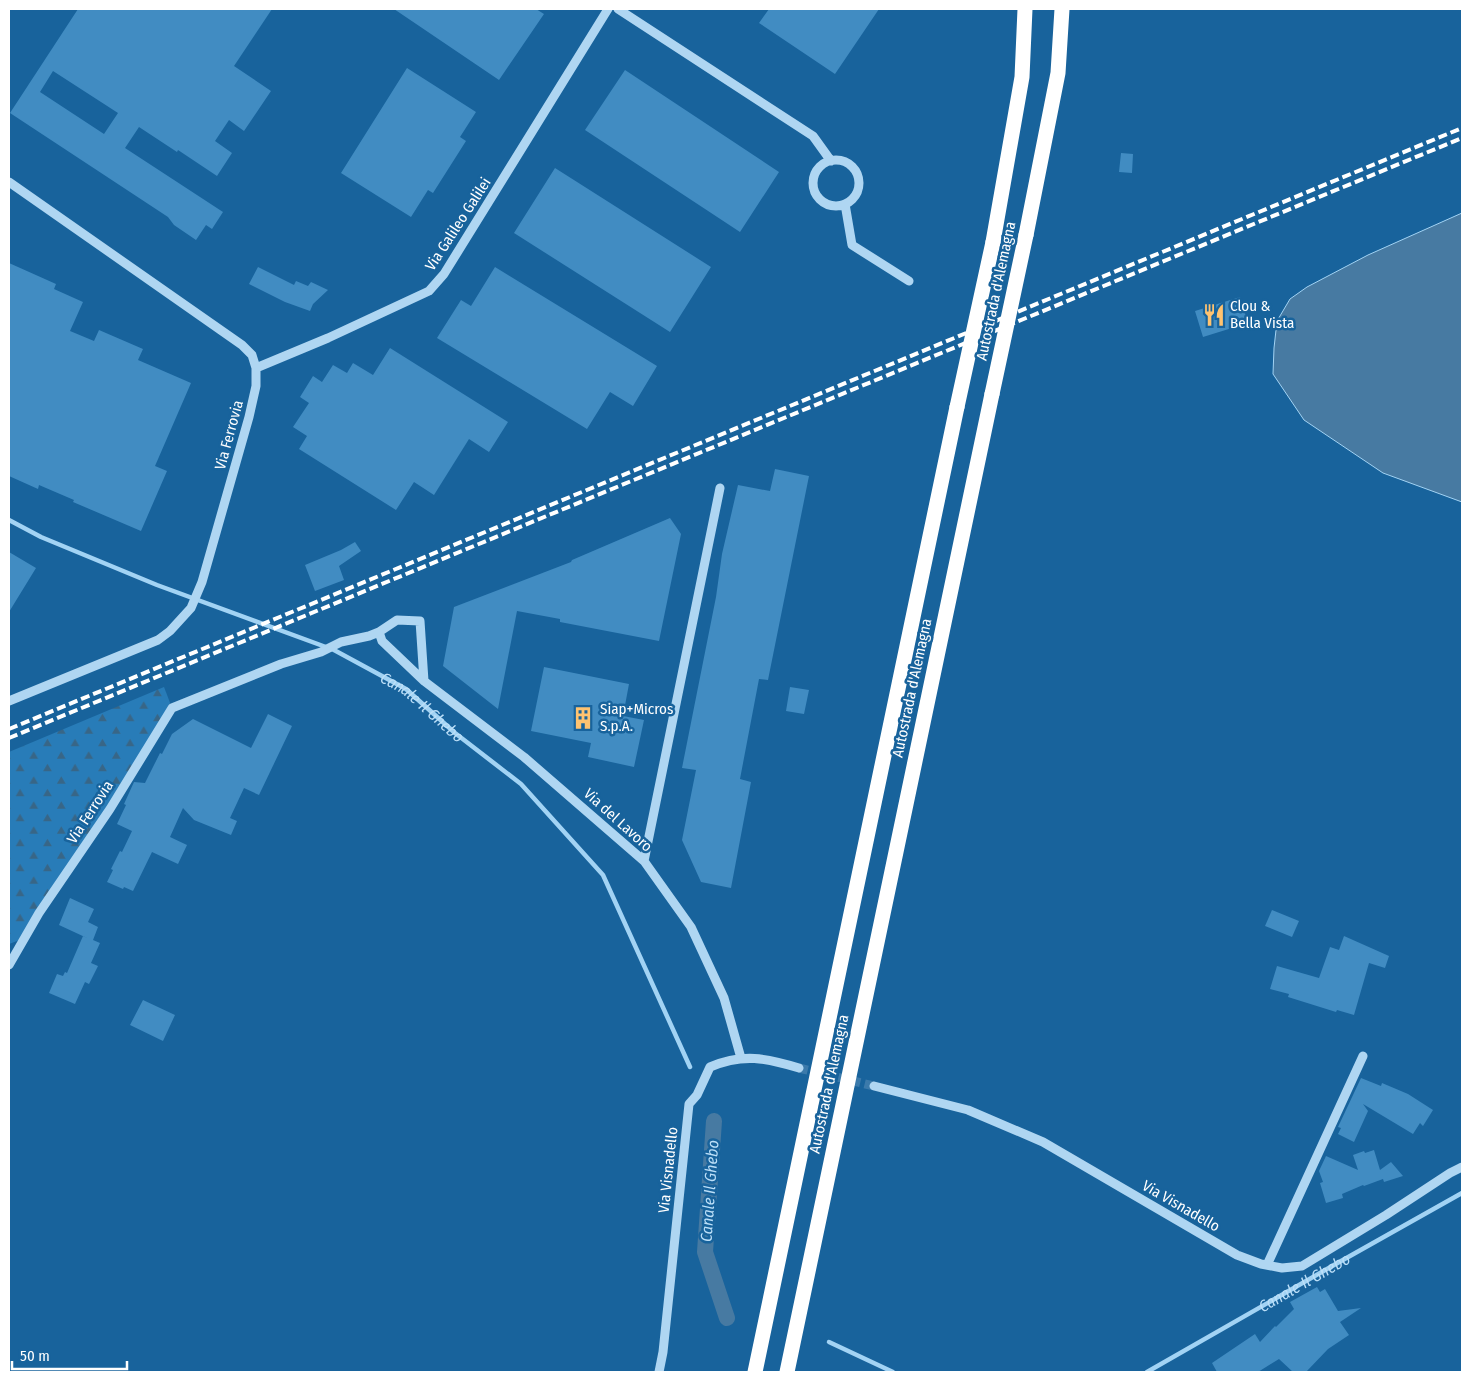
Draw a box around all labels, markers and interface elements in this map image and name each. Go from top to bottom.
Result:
street label: Via Galileo Galilei [421,174,495,274]
street label: Autostrada d'Alemagna [972,220,1020,362]
place label: Clou & Bella Vista [1230,297,1294,332]
restaurant icon: Clou & Bella Vista [1201,302,1227,328]
street label: Via Ferrovia [211,398,247,472]
street label: Autostrada d'Alemagna [888,617,936,759]
water label: Canale Il Ghebo [377,668,468,746]
place label: Siap+Micros S.p.A. [600,700,673,735]
building icon: Siap+Micros S.p.A. [570,705,596,731]
street label: Via Ferrovia [63,777,117,847]
street label: Via del Lavoro [580,785,656,856]
street label: Autostrada d'Alemagna [805,1013,853,1155]
street label: Via Visnadello [655,1126,681,1214]
water label: Canale Il Ghebo [696,1139,723,1243]
street label: Via Visnadello [1139,1177,1223,1235]
water label: Canale Il Ghebo [1255,1249,1353,1316]
scale bar [12,1338,128,1370]
text: 50 m [20,1347,50,1365]

